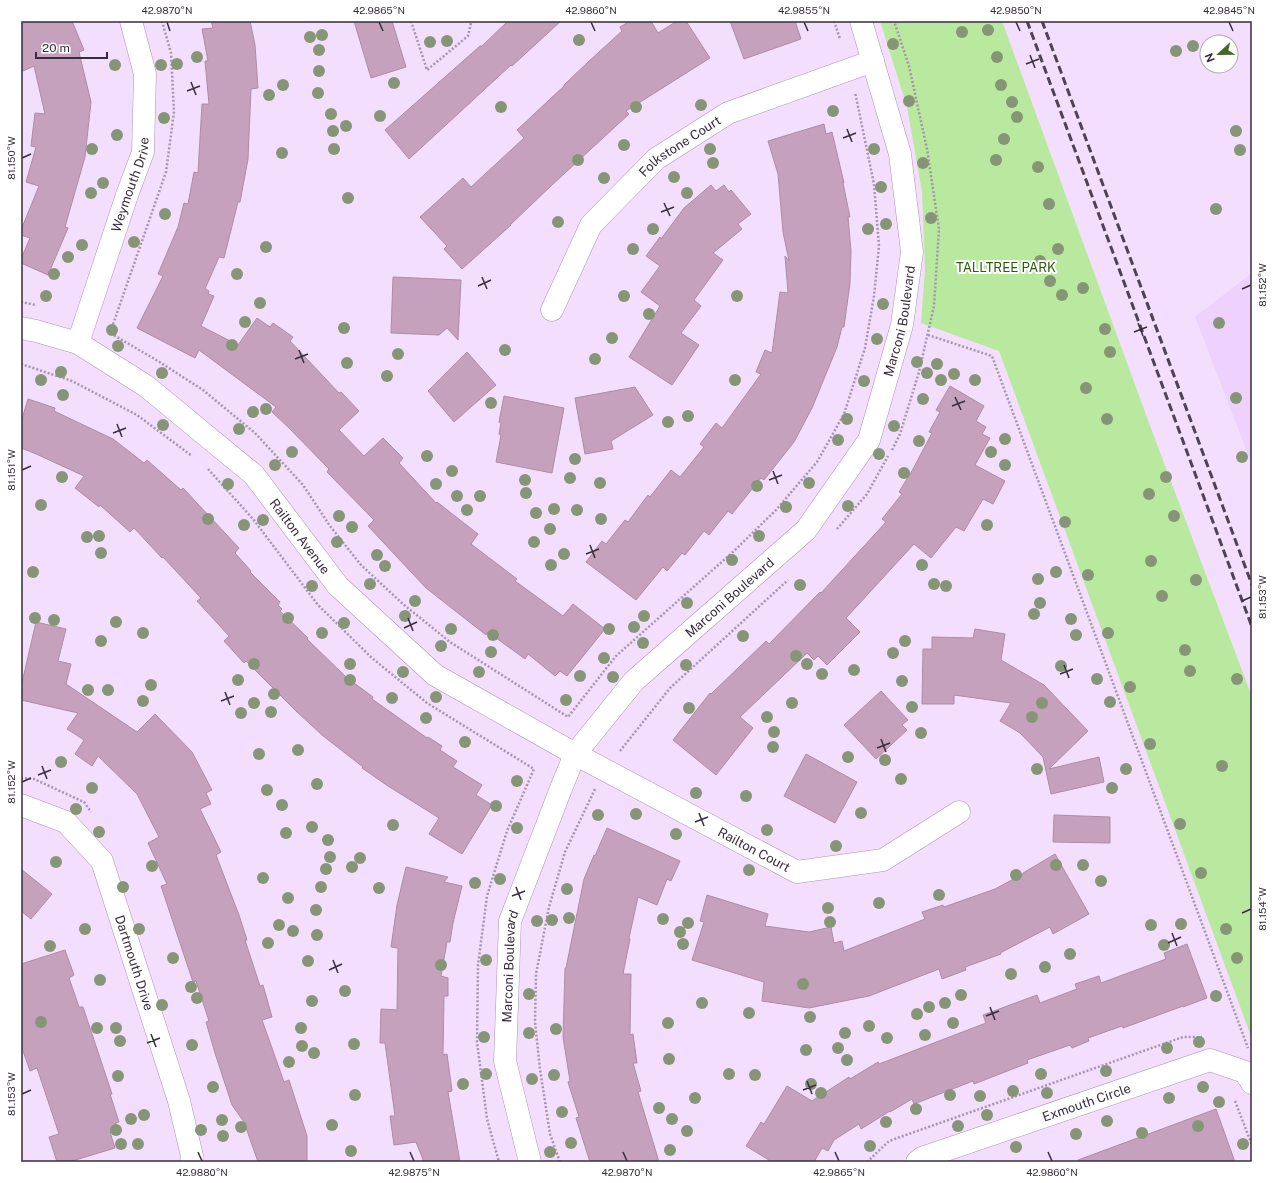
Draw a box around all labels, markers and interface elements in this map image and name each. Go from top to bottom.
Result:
text: 42.9870°N [141,4,193,16]
text: 42.9865°N [353,4,405,16]
text: 42.9860°N [565,4,617,16]
text: 42.9855°N [778,4,830,16]
text: 42.9850°N [990,4,1042,16]
text: 42.9845°N [1203,4,1255,16]
scale bar [36,34,107,60]
north arrow [1199,34,1239,74]
text: 20 m [42,41,70,55]
text: N [1203,52,1217,64]
street label: Folkstone Court [636,113,724,180]
text: 81.150°W [5,136,17,180]
street label: Weymouth Drive [108,137,151,234]
park label: TALLTREE PARK [956,260,1056,275]
text: 81.152°W [1256,263,1268,307]
street label: Marconi Boulevard [881,265,918,378]
text: 81.151°W [5,449,17,491]
street label: Railton Avenue [267,496,333,577]
street label: Marconi Boulevard [682,555,777,641]
text: 81.153°W [1256,575,1268,619]
text: 81.152°W [5,760,17,804]
street label: Railton Court [715,824,793,875]
text: 81.154°W [1256,887,1268,931]
street label: Marconi Boulevard [499,908,522,1023]
street label: Dartmouth Drive [112,913,156,1012]
text: 81.153°W [5,1072,17,1116]
street label: Exmouth Circle [1040,1081,1133,1125]
text: 42.9880°N [176,1166,228,1178]
text: 42.9875°N [388,1166,440,1178]
text: 42.9870°N [601,1166,653,1178]
text: 42.9865°N [813,1166,865,1178]
text: 42.9860°N [1026,1166,1078,1178]

